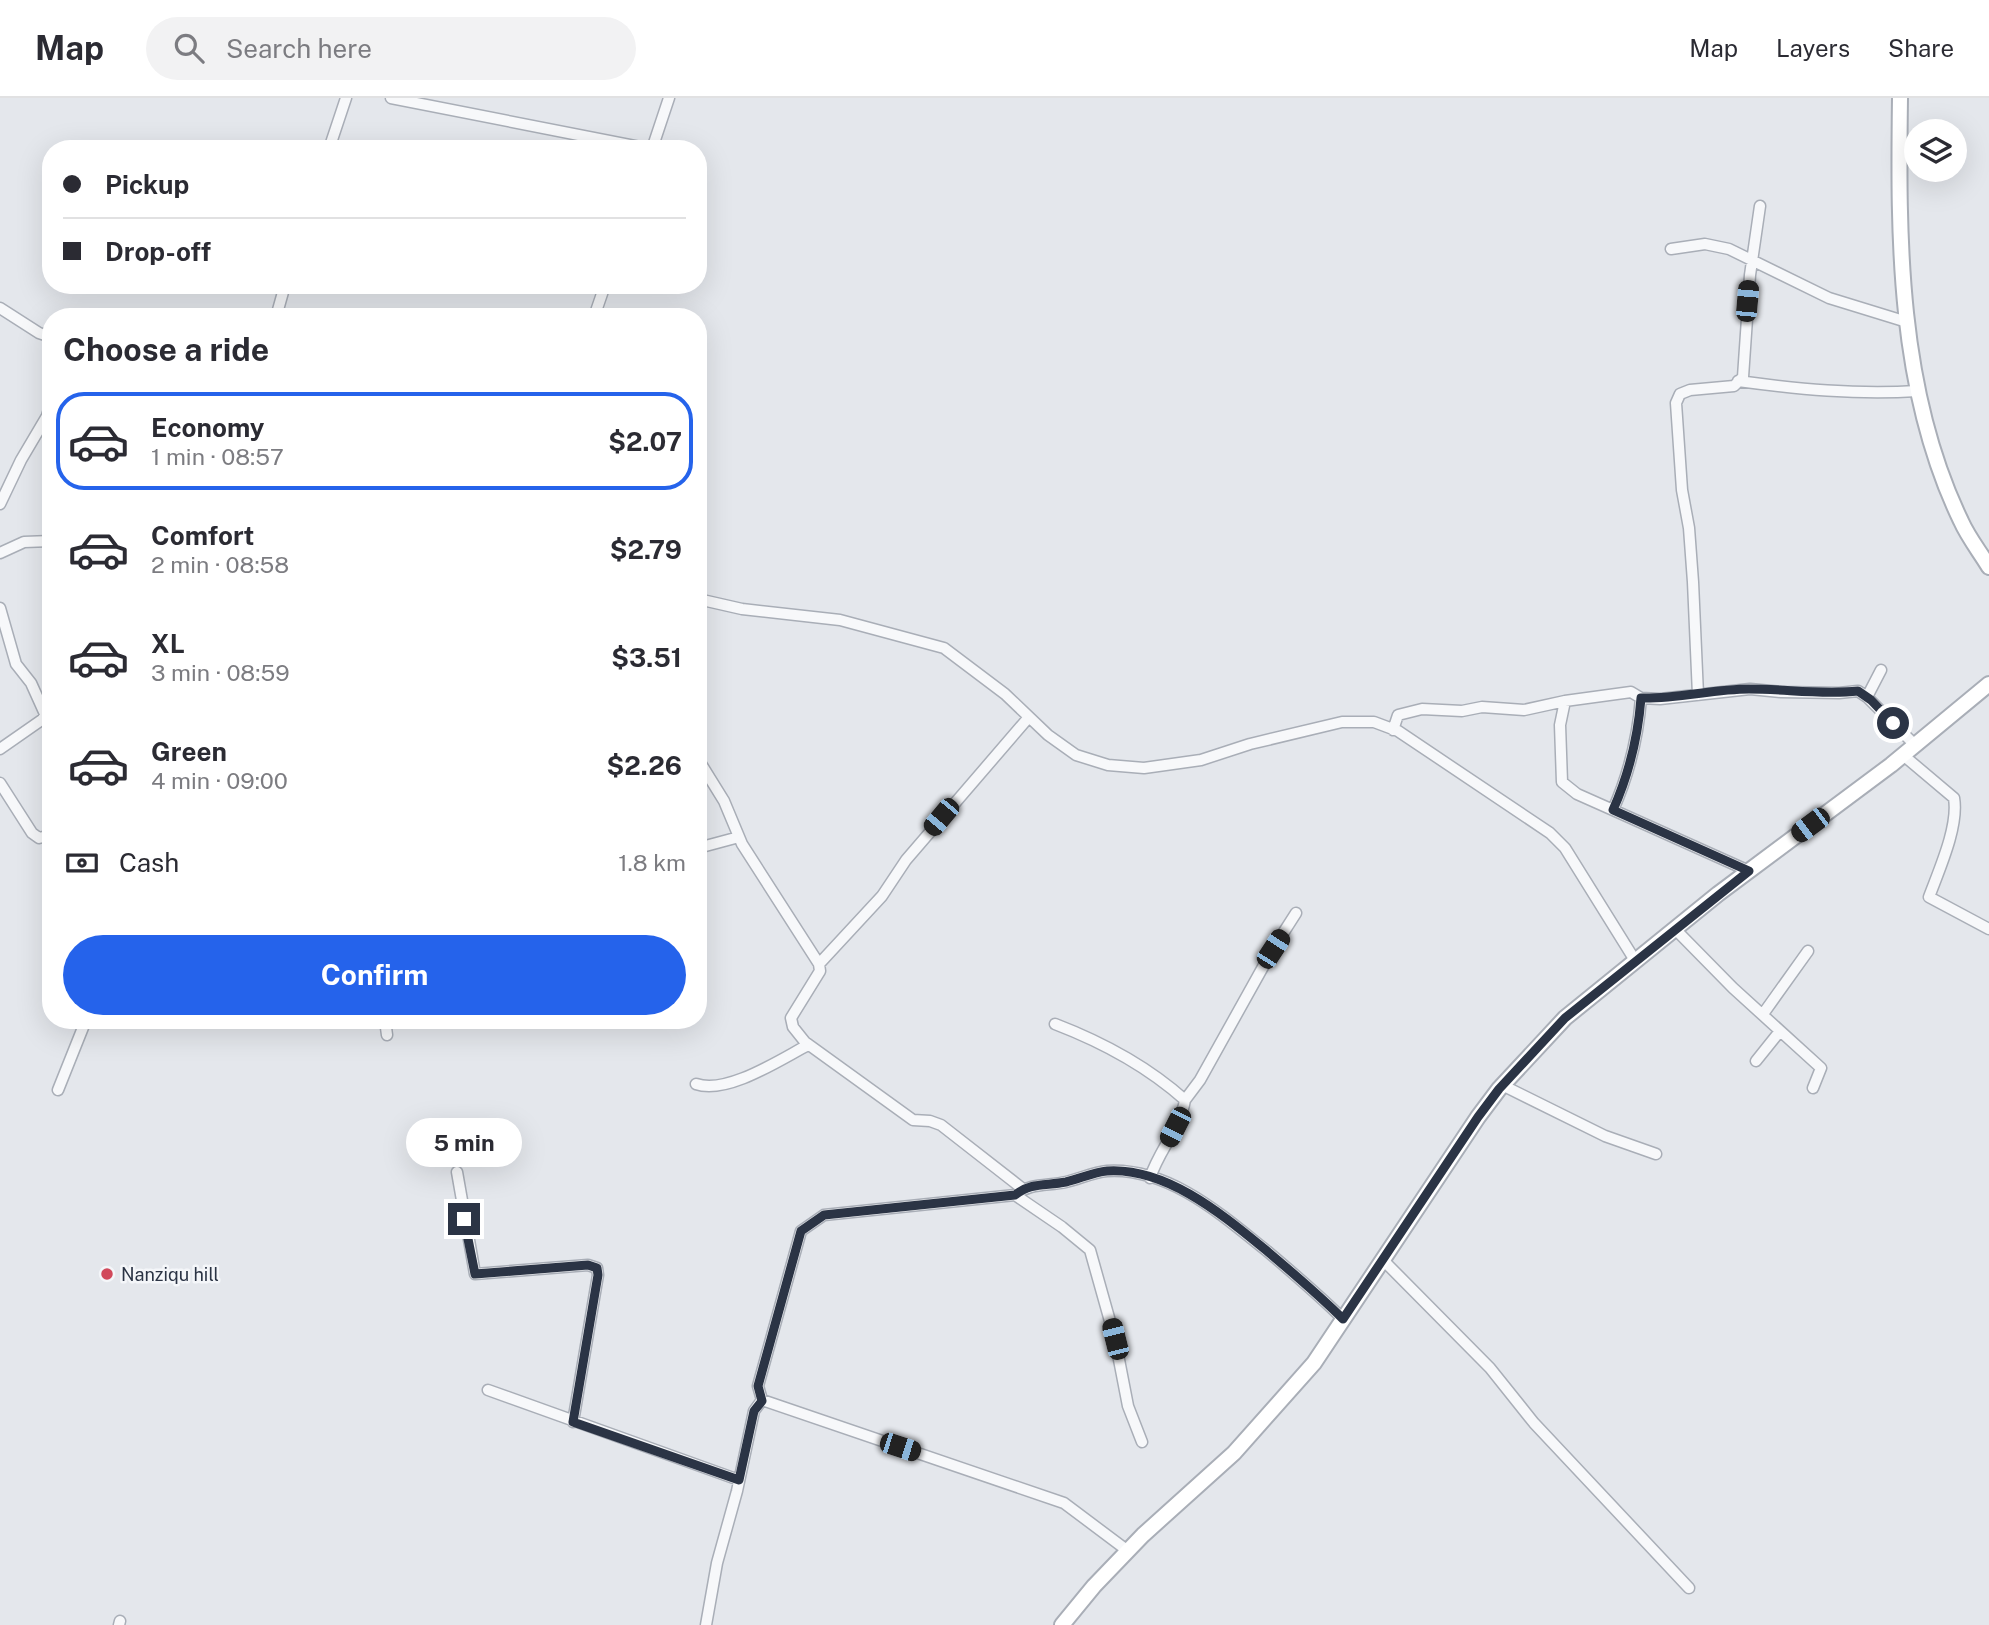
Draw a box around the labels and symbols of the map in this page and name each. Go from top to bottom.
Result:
car [1735,279,1760,323]
route start [1877,707,1909,739]
car [920,794,963,840]
car [1787,804,1834,846]
car [1253,926,1294,972]
car [1157,1104,1194,1150]
callout: 5 min [406,1118,522,1166]
route end [448,1203,480,1235]
place label: Nanziqu hill [121,1264,219,1285]
marker: Nanziqu hill [99,1266,115,1282]
car [1100,1316,1131,1362]
car [877,1431,924,1463]

